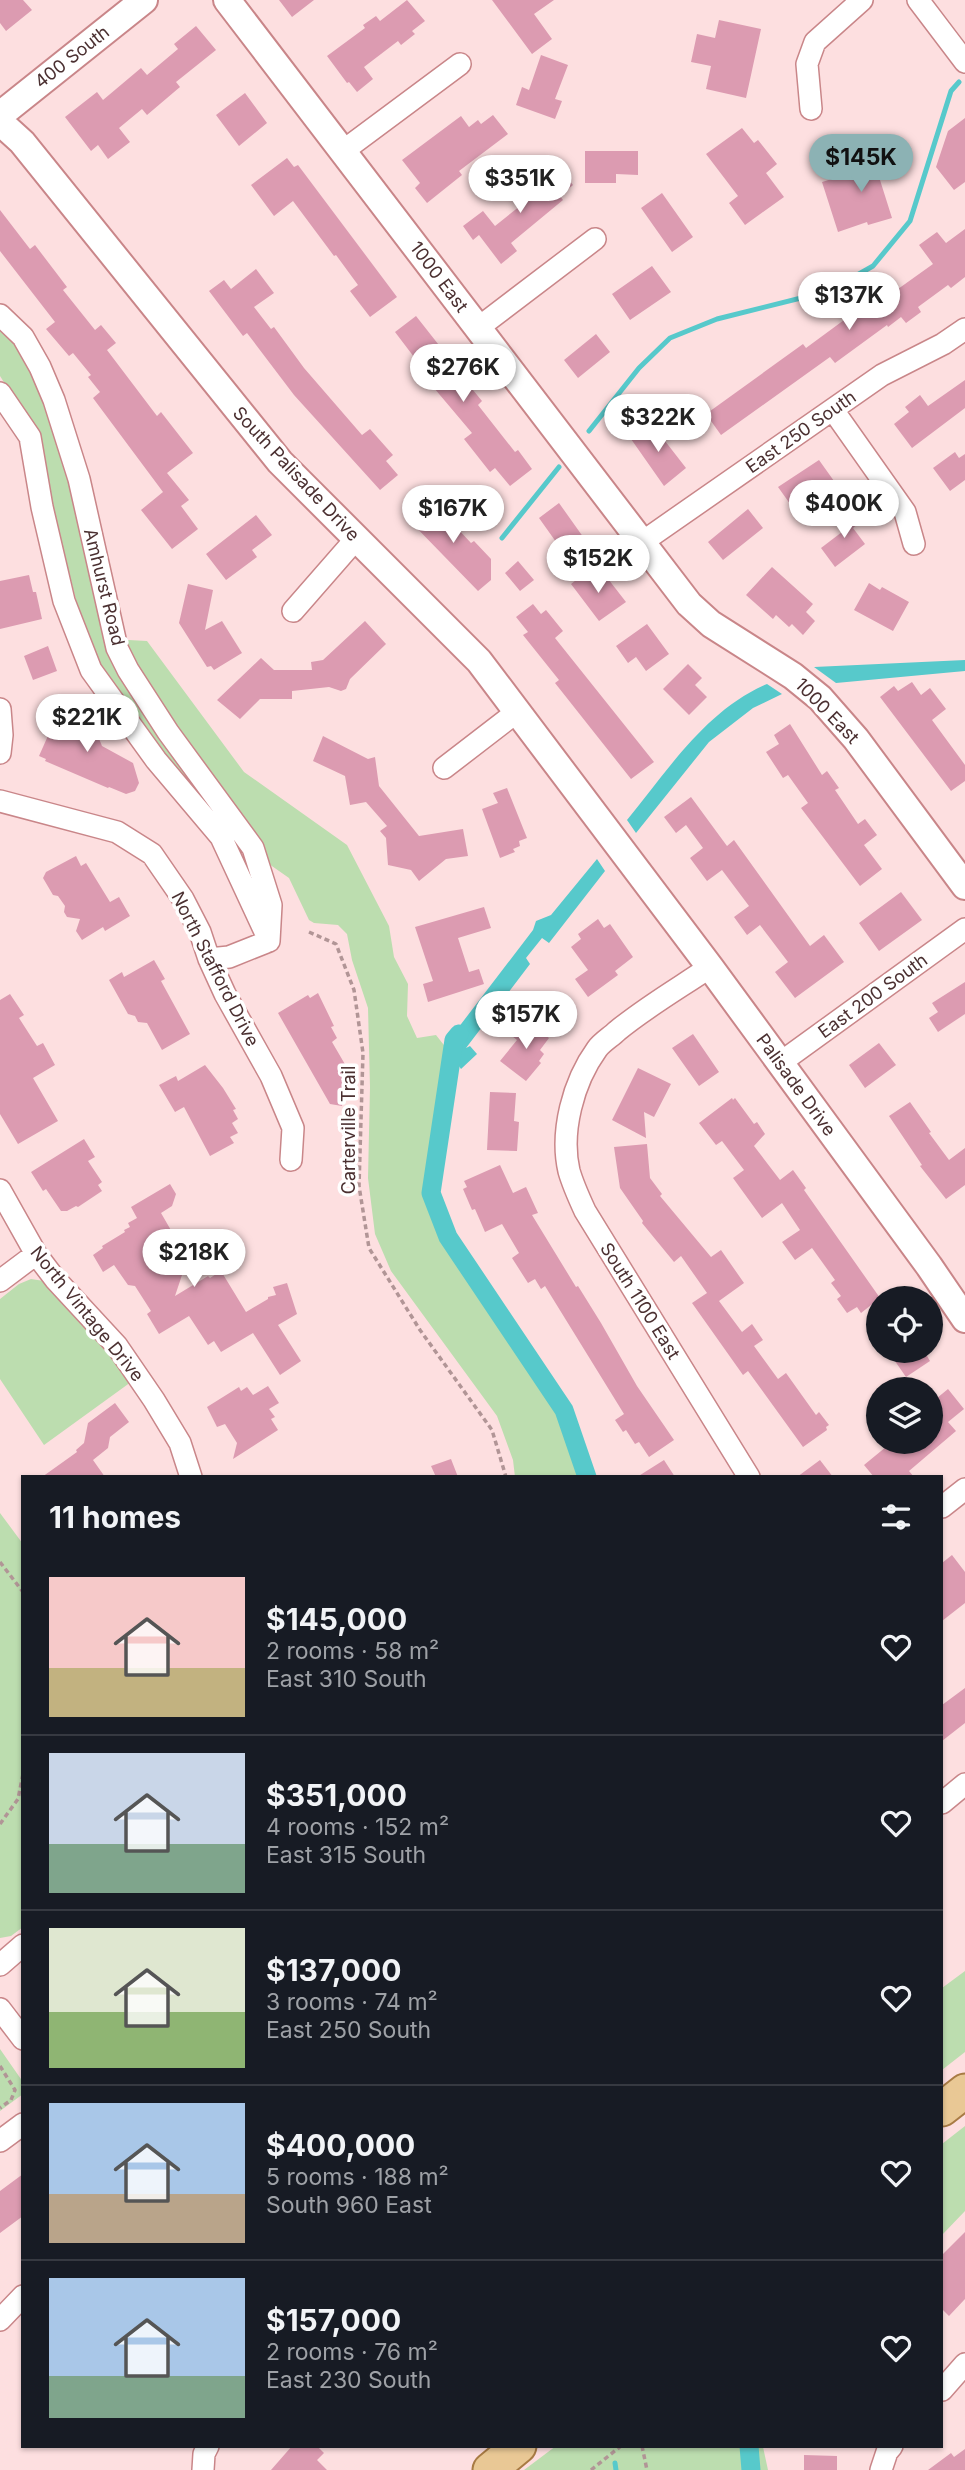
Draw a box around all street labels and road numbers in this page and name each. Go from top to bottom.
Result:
street label: 400 South [30,21,113,92]
street label: 1000 East [406,237,473,316]
street label: East 250 South [742,386,860,477]
street label: South Palisade Drive [229,402,364,545]
street label: Amhurst Road [80,526,129,648]
street label: 1000 East [791,674,864,748]
street label: North Stafford Drive [167,888,264,1050]
street label: East 200 South [814,949,931,1042]
street label: Palisade Drive [752,1030,841,1140]
street label: Carterville Trail [338,1066,359,1194]
street label: South 1100 East [596,1239,685,1363]
street label: North Vintage Drive [26,1242,148,1385]

